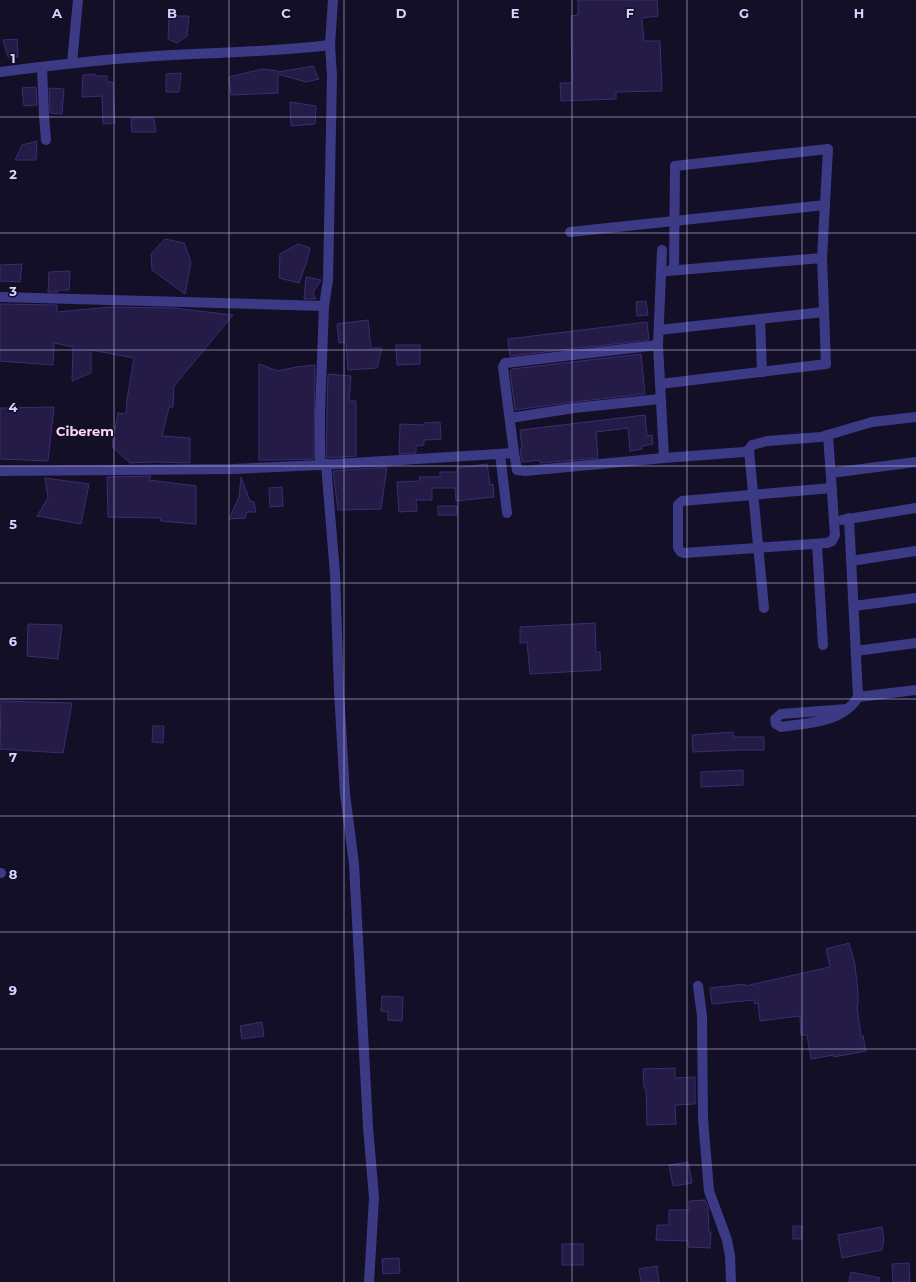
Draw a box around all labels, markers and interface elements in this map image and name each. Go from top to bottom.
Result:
text: A [51,5,63,21]
text: B [167,5,177,21]
text: C [281,5,291,21]
text: D [396,5,407,21]
text: E [511,5,520,21]
text: F [626,5,634,21]
text: G [739,5,749,21]
text: H [854,5,864,21]
text: 1 [10,50,16,66]
text: 2 [9,166,17,182]
text: 3 [8,283,17,299]
text: 4 [9,399,18,415]
district label: Ciberem [56,423,114,439]
text: 5 [9,516,17,532]
text: 6 [9,633,18,649]
text: 7 [9,749,17,765]
text: 8 [9,866,18,882]
text: 9 [9,982,17,998]

